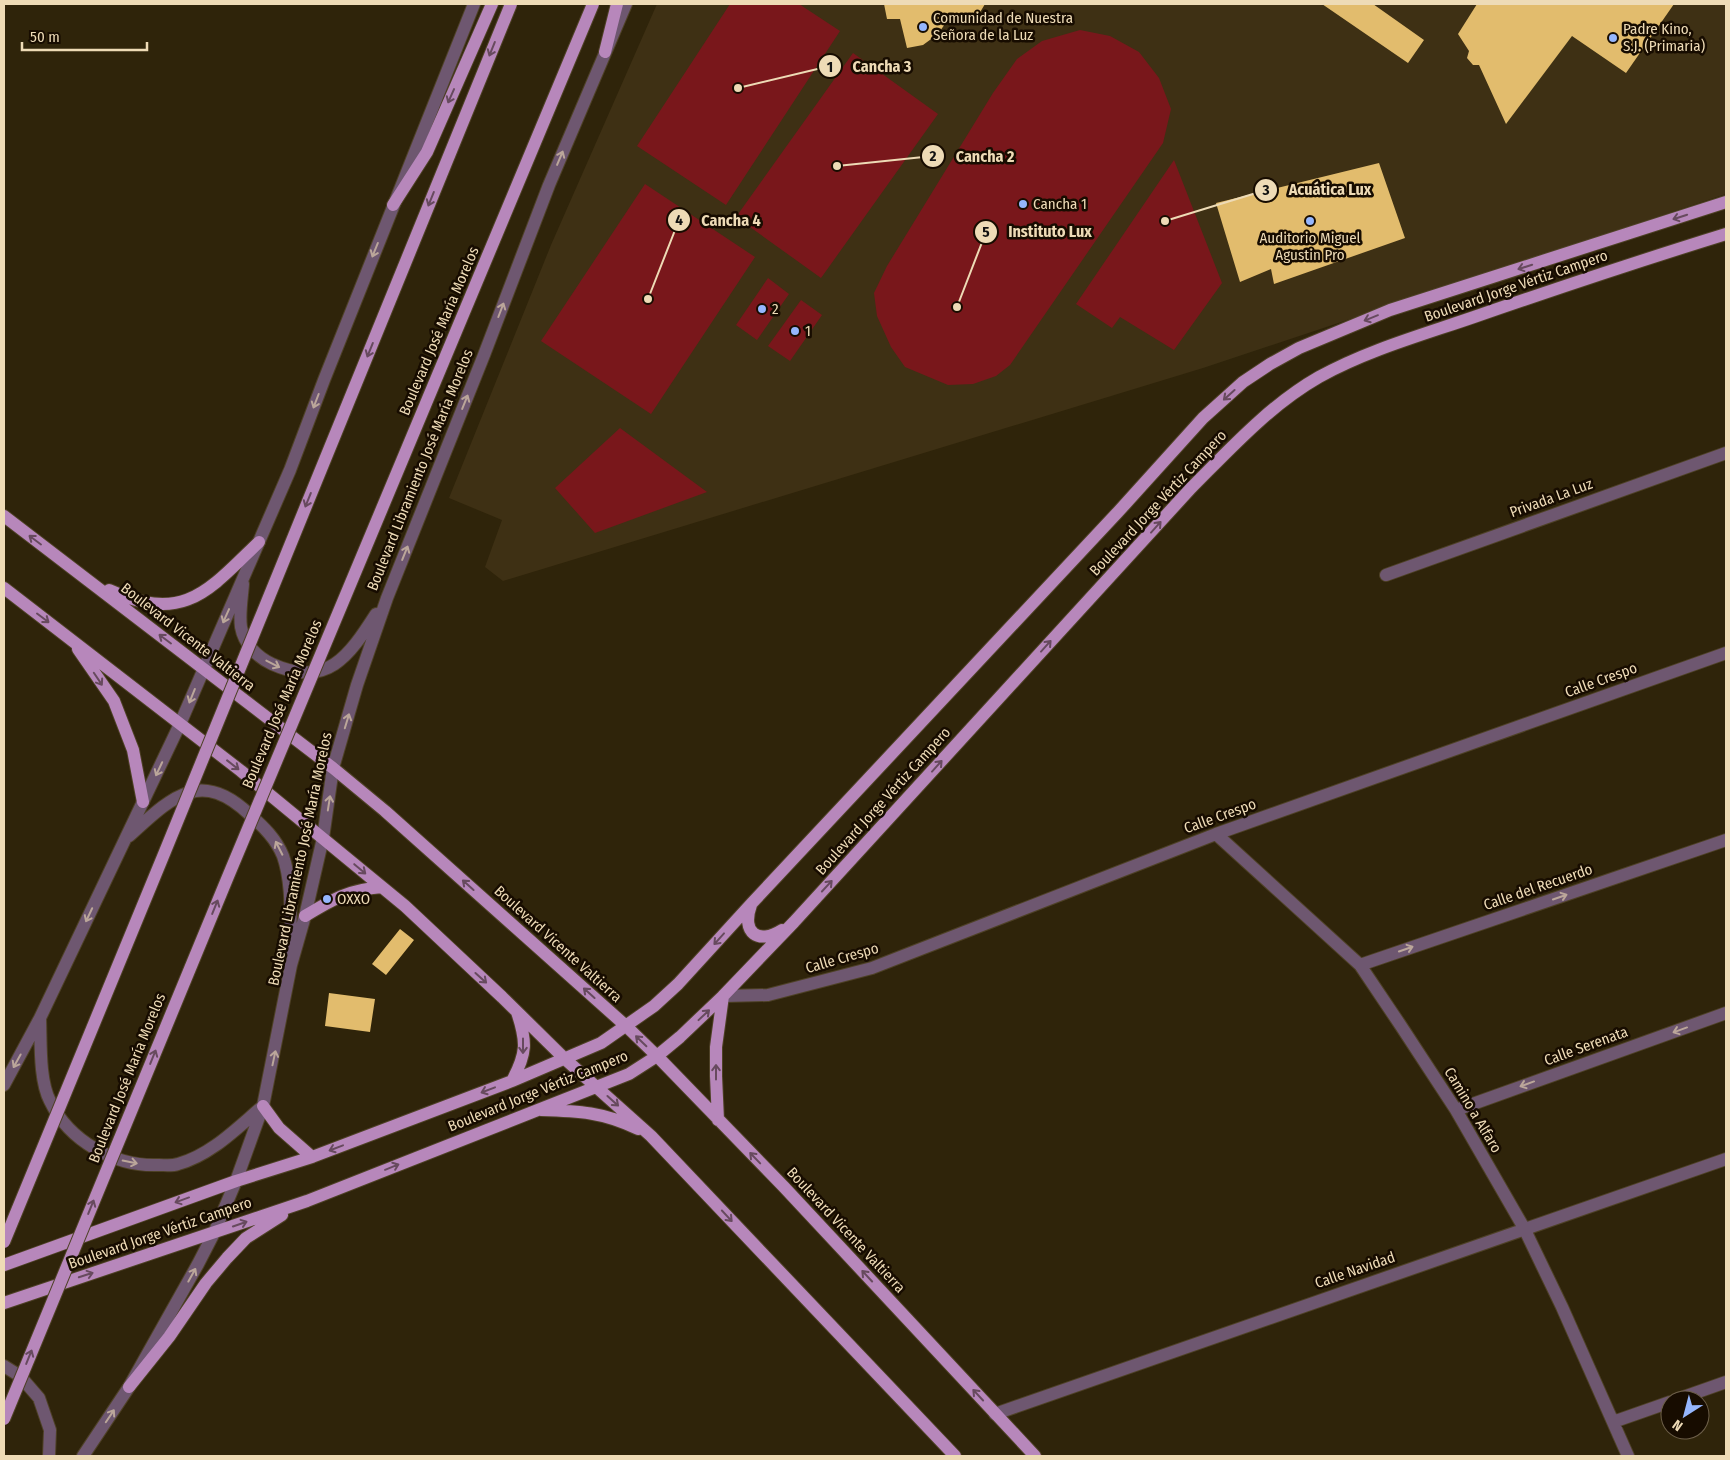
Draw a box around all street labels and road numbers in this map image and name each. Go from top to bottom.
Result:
street label: Boulevard José María Morelos [395,244,483,418]
street label: Boulevard Jorge Vértiz Campero [1422,246,1610,326]
street label: Boulevard Libramiento José María Morelos [363,347,477,593]
street label: Boulevard Jorge Vértiz Campero [1086,426,1230,580]
street label: Privada La Luz [1507,475,1595,521]
street label: Boulevard Vicente Valtierra [117,579,259,695]
street label: Boulevard José María Morelos [238,617,326,791]
street label: Calle Crespo [1563,659,1640,701]
street label: Boulevard Jorge Vértiz Campero [812,723,954,879]
street label: Boulevard Libramiento José María Morelos [264,731,336,987]
street label: Calle Crespo [1182,795,1259,837]
street label: Calle del Recuerdo [1481,860,1595,914]
street label: Boulevard Vicente Valtierra [490,882,626,1006]
street label: Calle Crespo [803,939,881,977]
street label: Boulevard José María Morelos [85,990,169,1166]
street label: Calle Serenata [1542,1023,1630,1069]
street label: Boulevard Jorge Vértiz Campero [445,1047,631,1135]
street label: Camino a Alfaro [1440,1064,1506,1156]
street label: Boulevard Vicente Valtierra [783,1163,909,1297]
street label: Boulevard Jorge Vértiz Campero [66,1193,254,1273]
street label: Calle Navidad [1313,1248,1397,1292]

